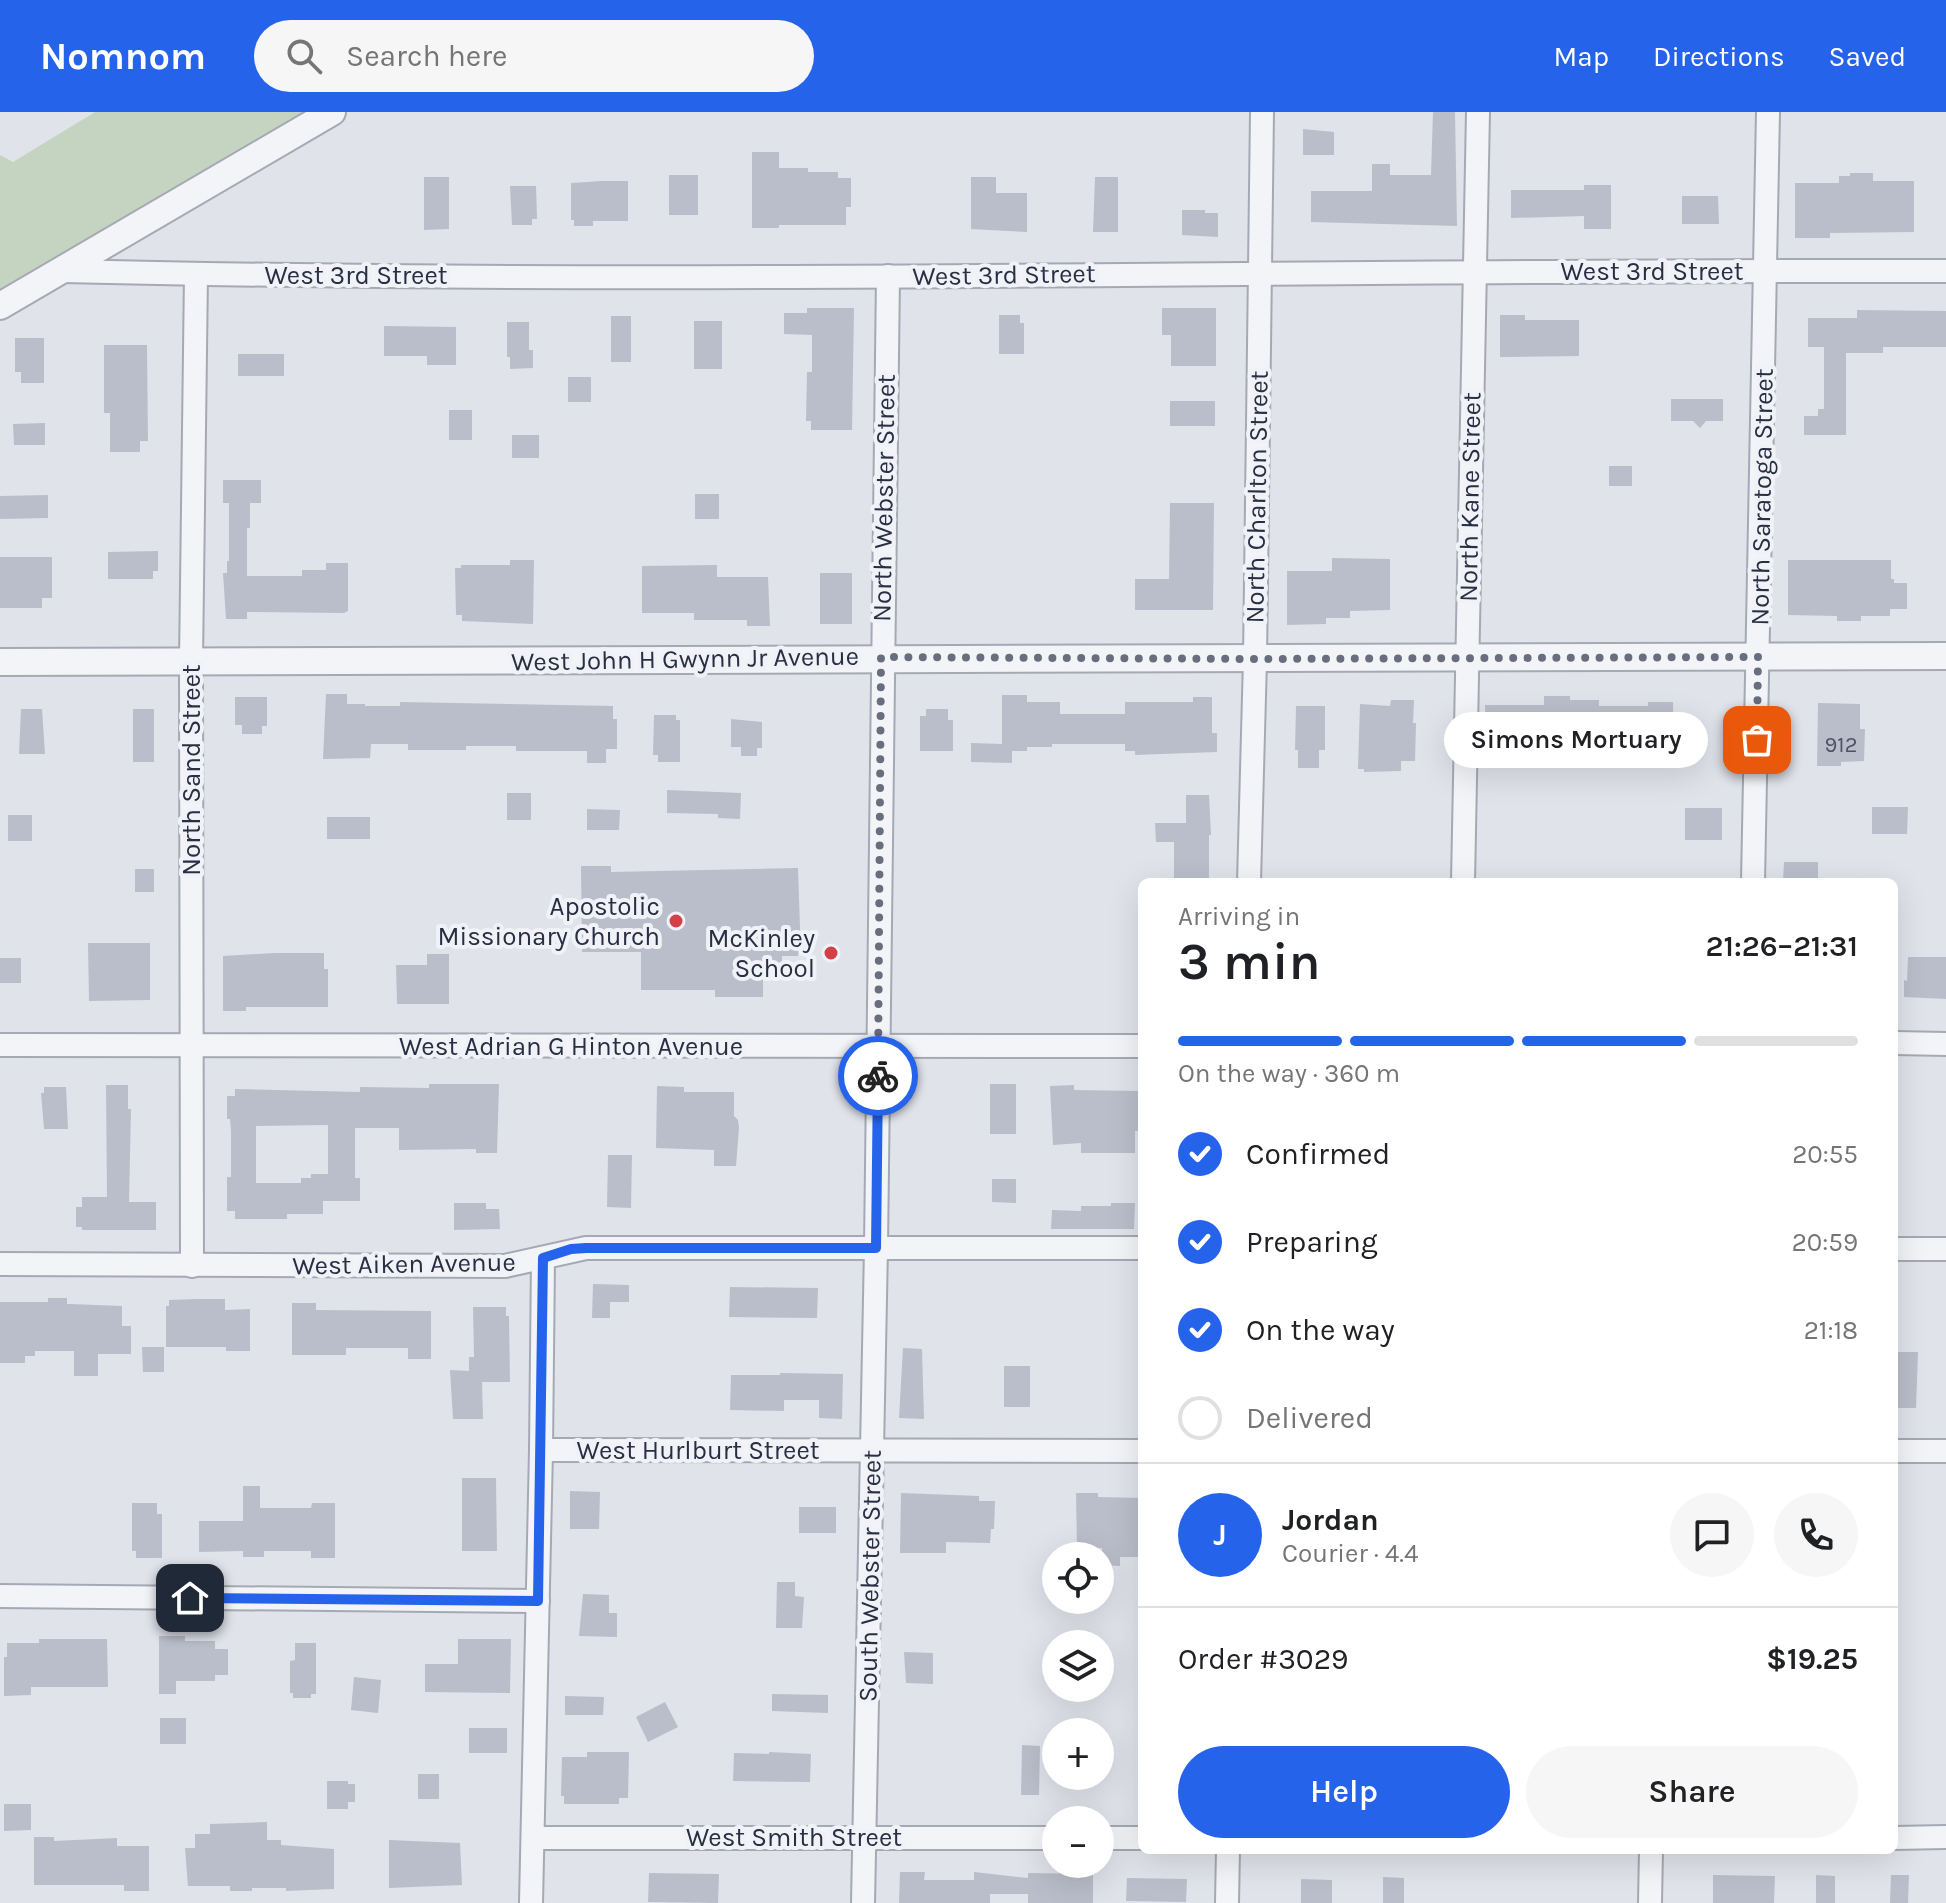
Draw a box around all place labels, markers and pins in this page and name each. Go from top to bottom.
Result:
pin [1723,706,1791,774]
callout: Simons Mortuary [1445,712,1709,768]
place label: Apostolic Missionary Church [437,891,660,952]
marker: Apostolic Missionary Church [667,912,685,930]
place label: McKinley School [708,923,815,984]
marker: McKinley School [822,944,840,962]
pin [156,1564,224,1632]

